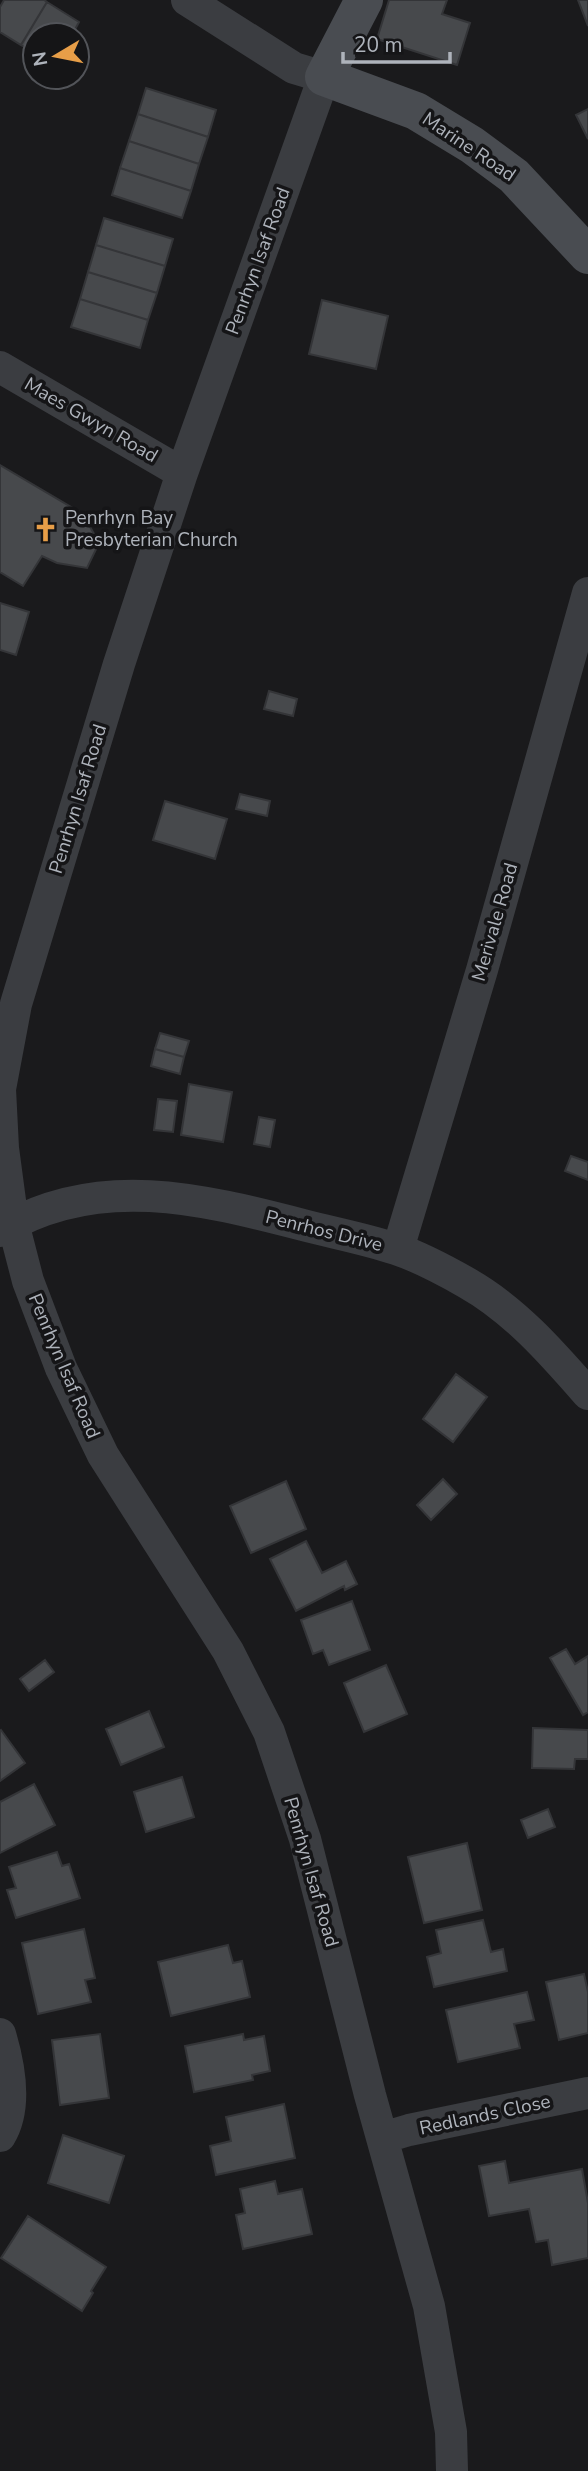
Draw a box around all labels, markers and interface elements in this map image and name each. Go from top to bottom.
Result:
north arrow [21,21,91,91]
scale bar [343,21,450,65]
text: 20 m [354,31,403,59]
text: N [26,50,54,68]
street label: Marine Road [417,106,521,188]
street label: Penrhyn Isaf Road [219,184,297,338]
street label: Maes Gwyn Road [19,371,163,469]
place label: Penrhyn Bay Presbyterian Church [65,505,238,553]
church icon: Penrhyn Bay Presbyterian Church [31,515,59,543]
street label: Penrhyn Isaf Road [43,721,113,877]
street label: Merivale Road [466,860,524,984]
street label: Penrhos Drive [263,1204,385,1258]
street label: Penrhyn Isaf Road [22,1290,106,1442]
street label: Penrhyn Isaf Road [277,1794,345,1950]
street label: Redlands Close [417,2088,553,2142]

